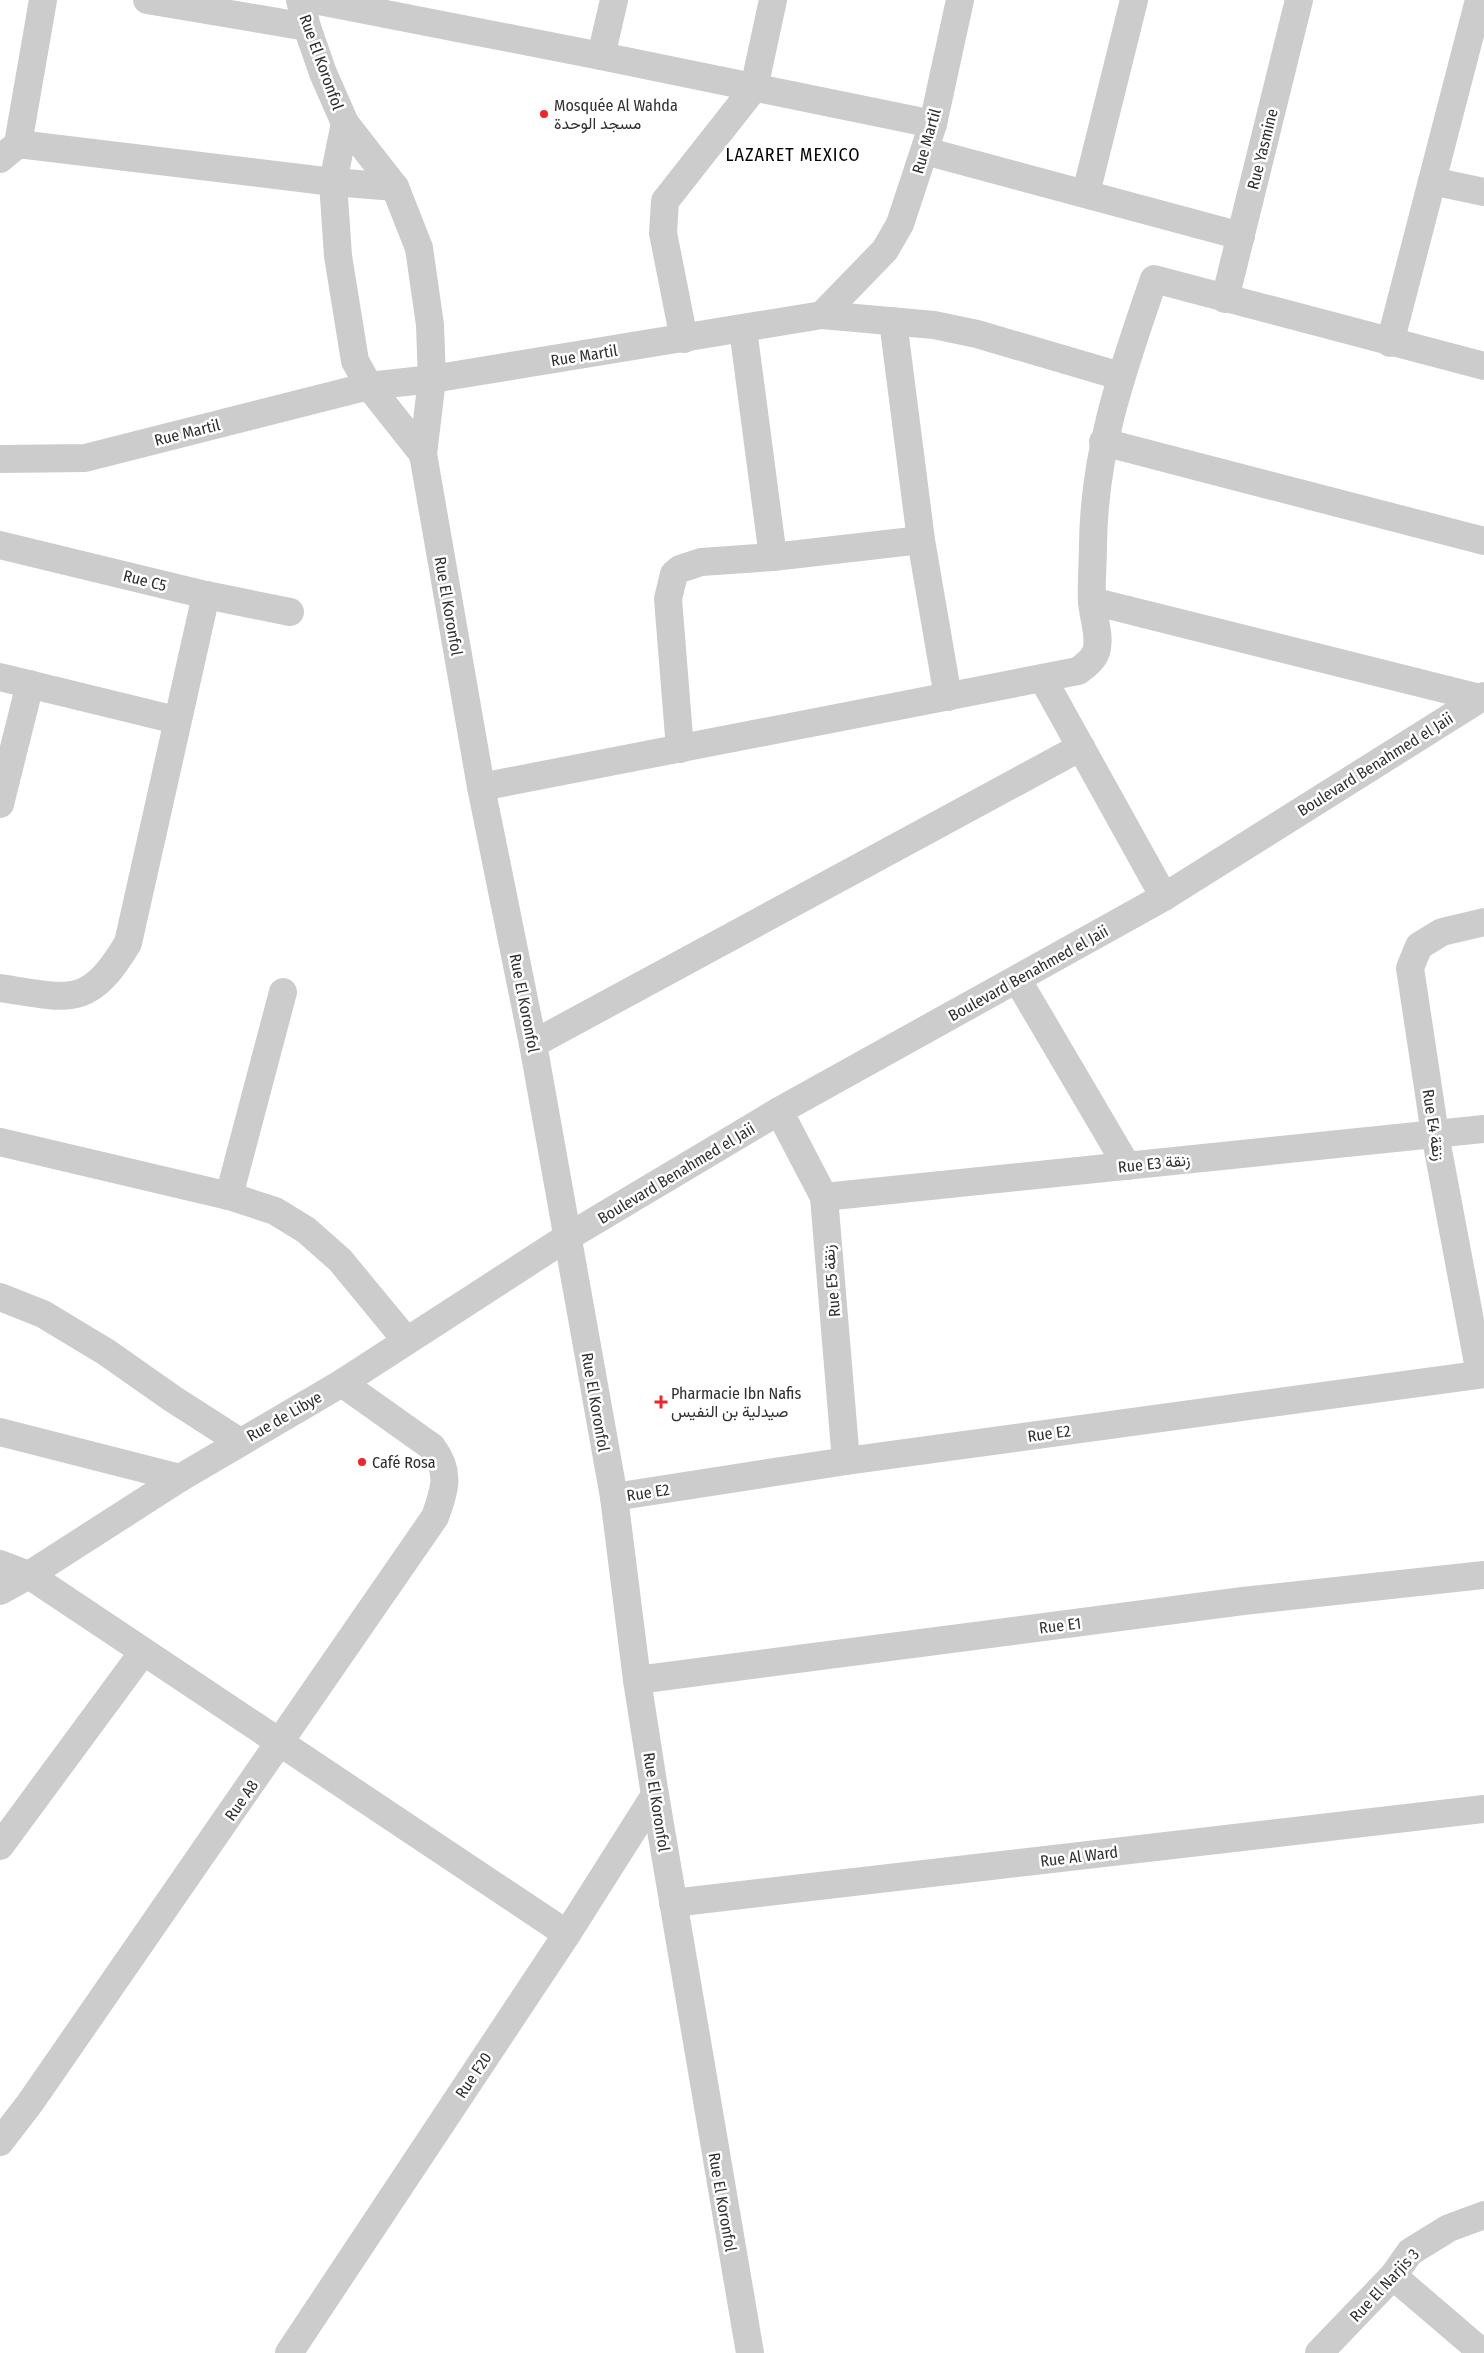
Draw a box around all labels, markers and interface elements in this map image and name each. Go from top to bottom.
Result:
street label: Rue El Koronfol [295,12,348,112]
place label: Mosquée Al Wahda مسجد الوحدة [554,96,678,134]
street label: Rue Martil [908,106,945,176]
street label: Rue Yasmine [1243,107,1282,192]
marker: Mosquée Al Wahda مسجد الوحدة [538,108,550,120]
district label: LAZARET MEXICO [725,144,861,166]
street label: Rue Martil [549,341,619,370]
street label: Rue Martil [152,415,222,450]
street label: Rue El Koronfol [430,555,467,657]
street label: Rue C5 [121,566,169,595]
street label: Boulevard Benahmed el Jaii [1294,709,1457,820]
street label: Boulevard Benahmed el Jaii [945,922,1111,1025]
street label: Rue El Koronfol [506,952,543,1054]
street label: Rue E4 زنقة [1417,1088,1449,1163]
street label: Boulevard Benahmed el Jaii [594,1119,758,1228]
street label: Rue E3 زنقة [1117,1150,1191,1178]
street label: Rue E5 زنقة [819,1244,845,1318]
street label: Rue El Koronfol [577,1351,614,1453]
place label: Pharmacie Ibn Nafis صيدلية بن النفيس [671,1384,801,1422]
street label: Rue de Libye [243,1387,325,1446]
marker: Pharmacie Ibn Nafis صيدلية بن النفيس [655,1396,667,1408]
street label: Rue E2 [1026,1421,1072,1446]
place label: Café Rosa [372,1453,436,1472]
marker: Café Rosa [356,1456,368,1468]
street label: Rue E2 [625,1480,671,1505]
street label: Rue E1 [1038,1614,1082,1637]
street label: Rue El Koronfol [639,1751,674,1853]
street label: Rue A8 [221,1776,262,1824]
street label: Rue Al Ward [1039,1842,1119,1871]
street label: Rue F20 [451,2049,496,2102]
street label: Rue El Koronfol [704,2151,741,2253]
street label: Rue El Narjis 3 [1346,2245,1423,2326]

